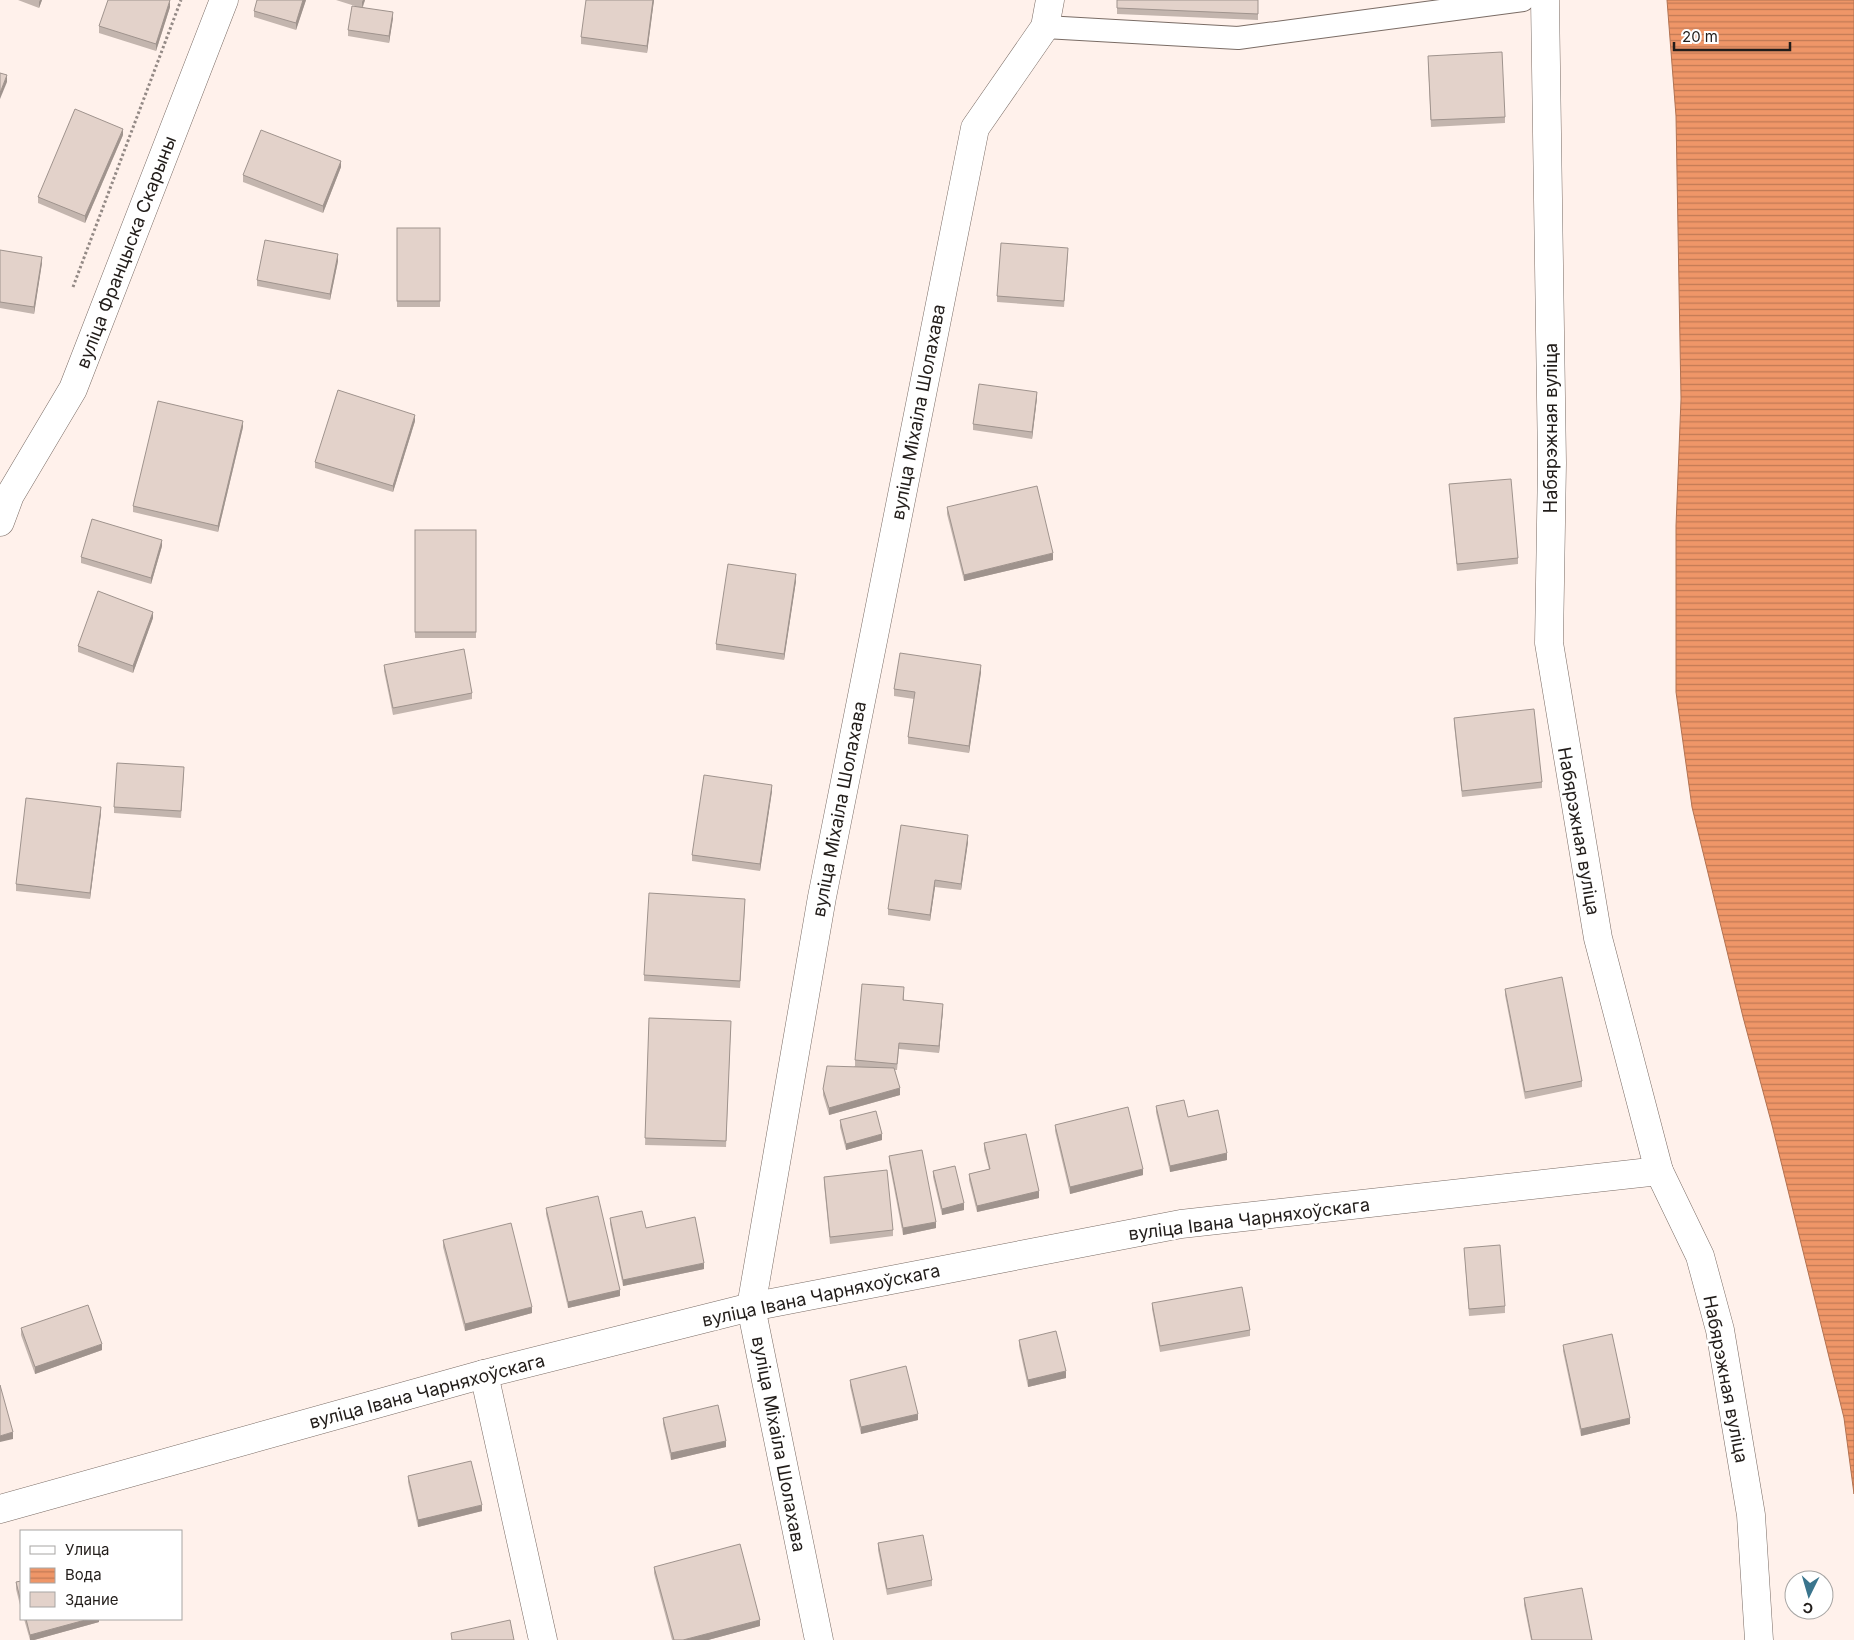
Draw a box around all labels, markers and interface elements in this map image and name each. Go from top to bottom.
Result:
scale bar [1674,20,1790,52]
text: 20 m [1682,27,1718,46]
street label: вуліца Францыска Скарыны [72,133,180,371]
street label: вуліца Міхаіла Шолахава [887,302,949,522]
street label: Набярэжная вуліца [1540,343,1561,513]
street label: вуліца Міхаіла Шолахава [808,699,870,919]
street label: Набярэжная вуліца [1554,745,1604,917]
street label: вуліца Івана Чарняхоўскага [1127,1194,1371,1244]
street label: вуліца Івана Чарняхоўскага [700,1259,942,1331]
street label: Набярэжная вуліца [1699,1293,1753,1465]
street label: вуліца Міхаіла Шолахава [748,1334,810,1554]
street label: вуліца Івана Чарняхоўскага [307,1349,547,1433]
legend [20,1530,182,1620]
text: Улица [65,1540,109,1559]
text: Вода [65,1565,102,1584]
north arrow [1784,1570,1834,1620]
text: Здание [65,1590,119,1609]
text: С [1802,1600,1814,1617]

